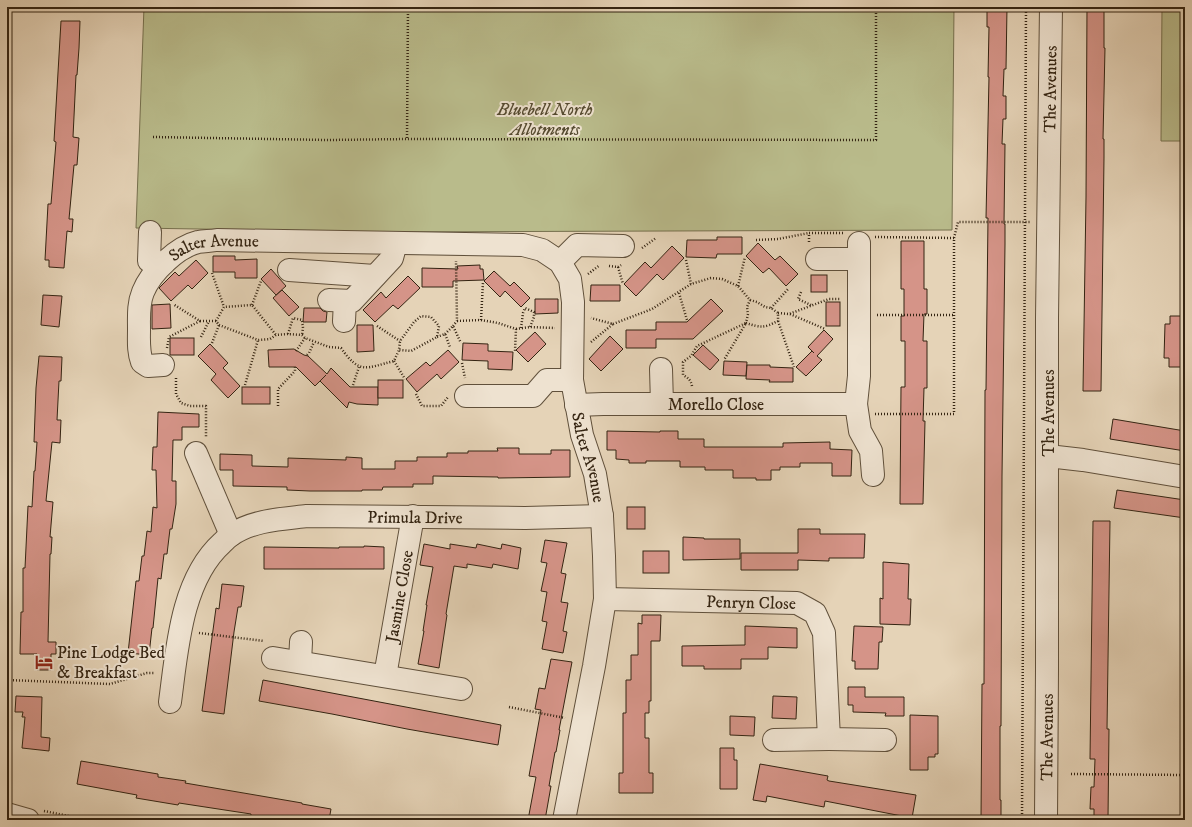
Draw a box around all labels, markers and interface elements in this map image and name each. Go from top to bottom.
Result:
street label: The Avenues [1039,45,1063,133]
park label: Bluebell North Allotments [496,99,593,141]
street label: Salter Avenue [164,230,259,267]
street label: The Avenues [1038,369,1060,457]
street label: Morello Close [668,394,764,416]
street label: Salter Avenue [566,410,610,504]
street label: Primula Drive [367,507,463,529]
street label: Jasmine Close [381,548,419,646]
street label: Penryn Close [706,591,796,615]
place label: Pine Lodge Bed & Breakfast [57,642,166,684]
hotel icon: Pine Lodge Bed & Breakfast [34,652,54,672]
street label: The Avenues [1036,693,1059,781]

